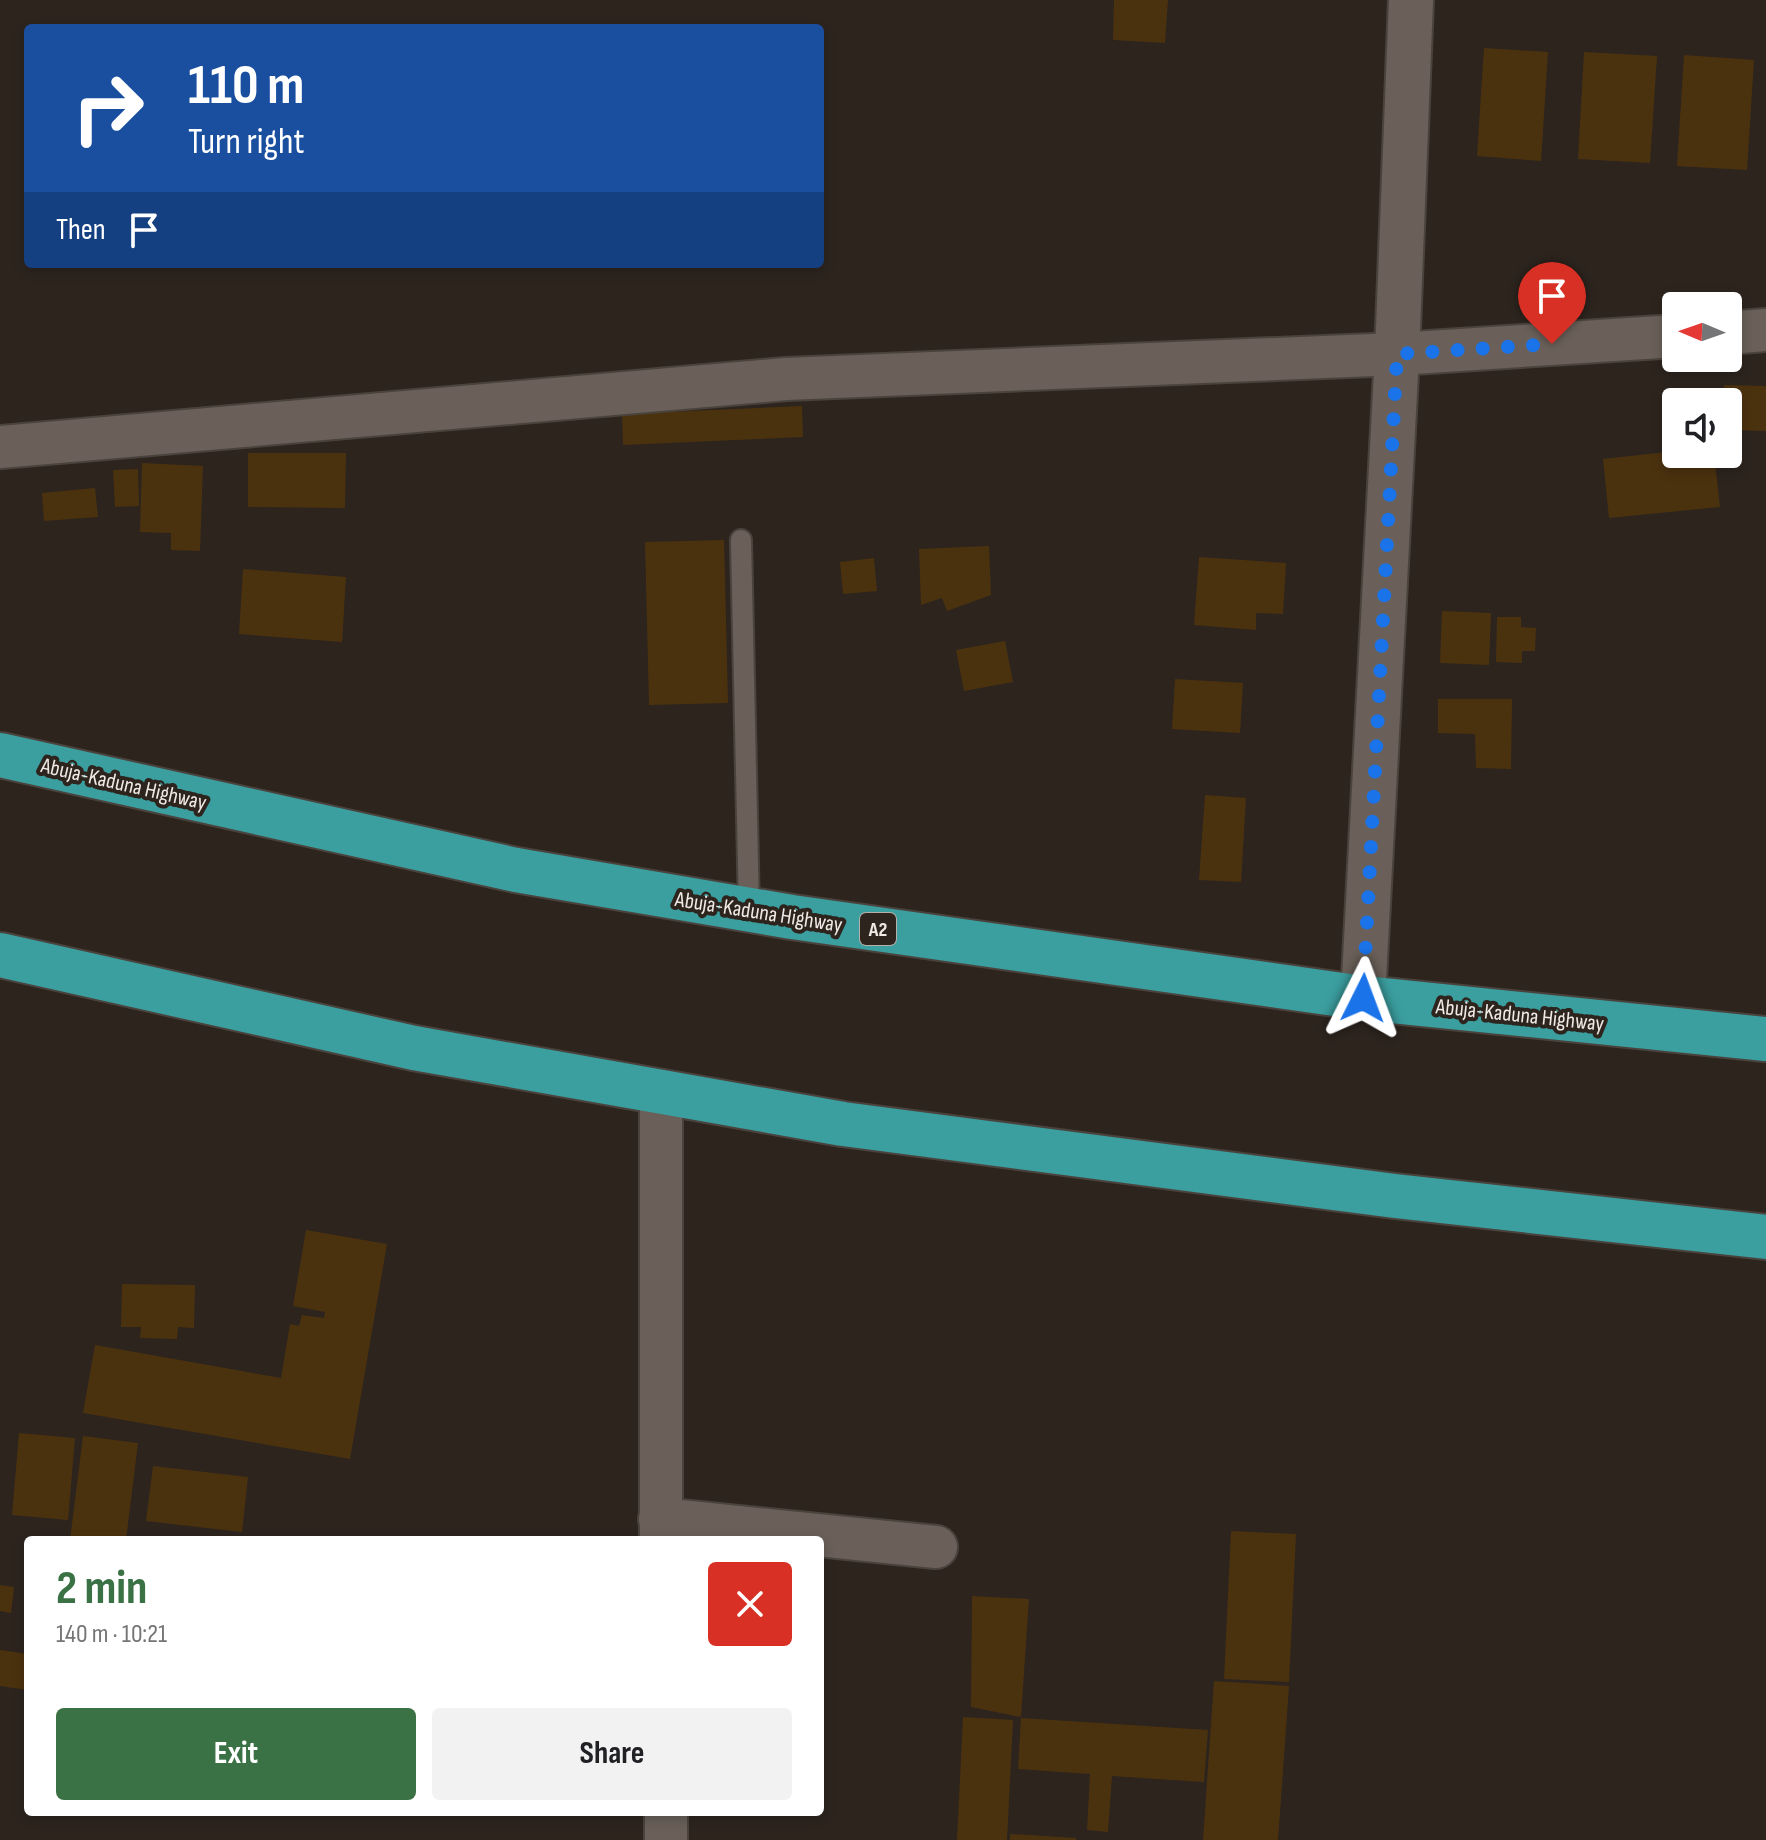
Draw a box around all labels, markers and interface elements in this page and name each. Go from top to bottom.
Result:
text: 110 m [188,53,304,120]
icon: right [56,56,160,160]
text: Turn right [188,121,305,164]
icon: arrive [122,208,166,252]
text: Then [56,212,106,248]
pin [1518,262,1586,344]
icon: arrive [1530,274,1574,318]
north arrow [1662,292,1742,372]
map controls [1662,292,1742,468]
button: sound [1662,388,1742,468]
street label: Abuja-Kaduna Highway [37,752,209,817]
street label: Abuja-Kaduna Highway [672,886,845,939]
road number: A2 [860,913,896,945]
position arrow [1321,956,1405,1040]
street label: Abuja-Kaduna Highway [1433,993,1606,1038]
text: 2 min [56,1560,147,1617]
button: close [708,1562,792,1646]
text: 140 m · 10:21 [56,1619,167,1650]
button: Exit [56,1708,416,1800]
button: Share [432,1708,792,1800]

